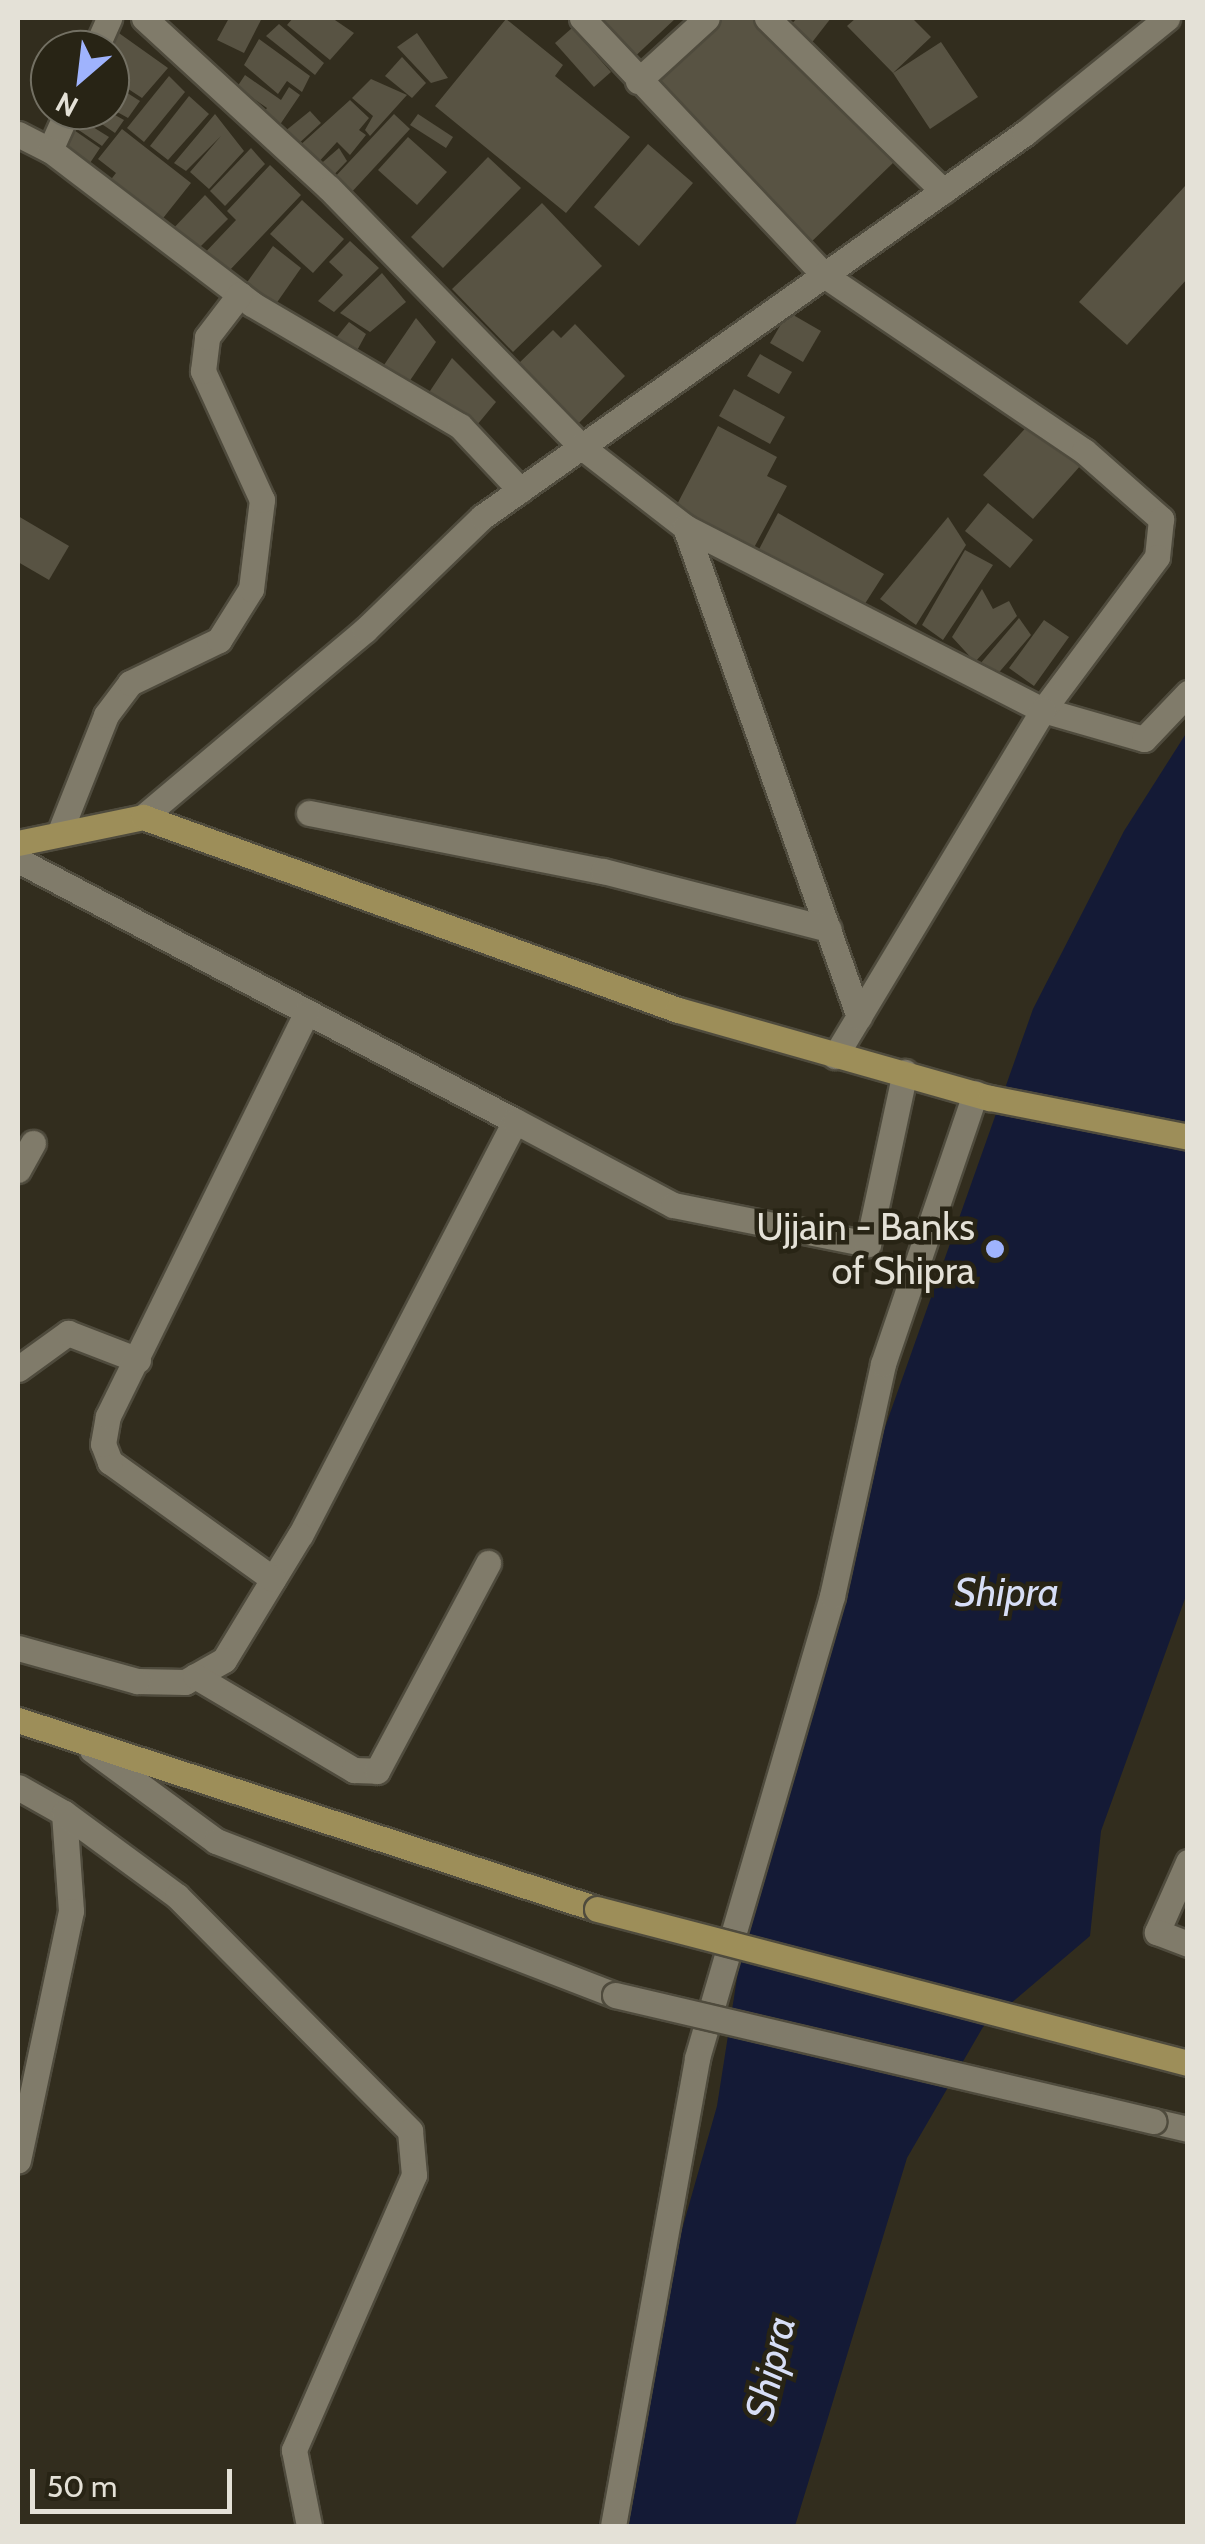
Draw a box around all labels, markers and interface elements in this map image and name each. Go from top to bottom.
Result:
north arrow [30,30,130,130]
text: N [50,85,84,124]
place label: Ujjain - Banks of Shipra [756,1204,975,1294]
marker: Ujjain - Banks of Shipra [984,1238,1006,1260]
water label: Shipra [955,1568,1059,1616]
water label: Shipra [735,2312,805,2424]
scale bar [35,2449,238,2511]
text: 50 m [47,2468,117,2505]

